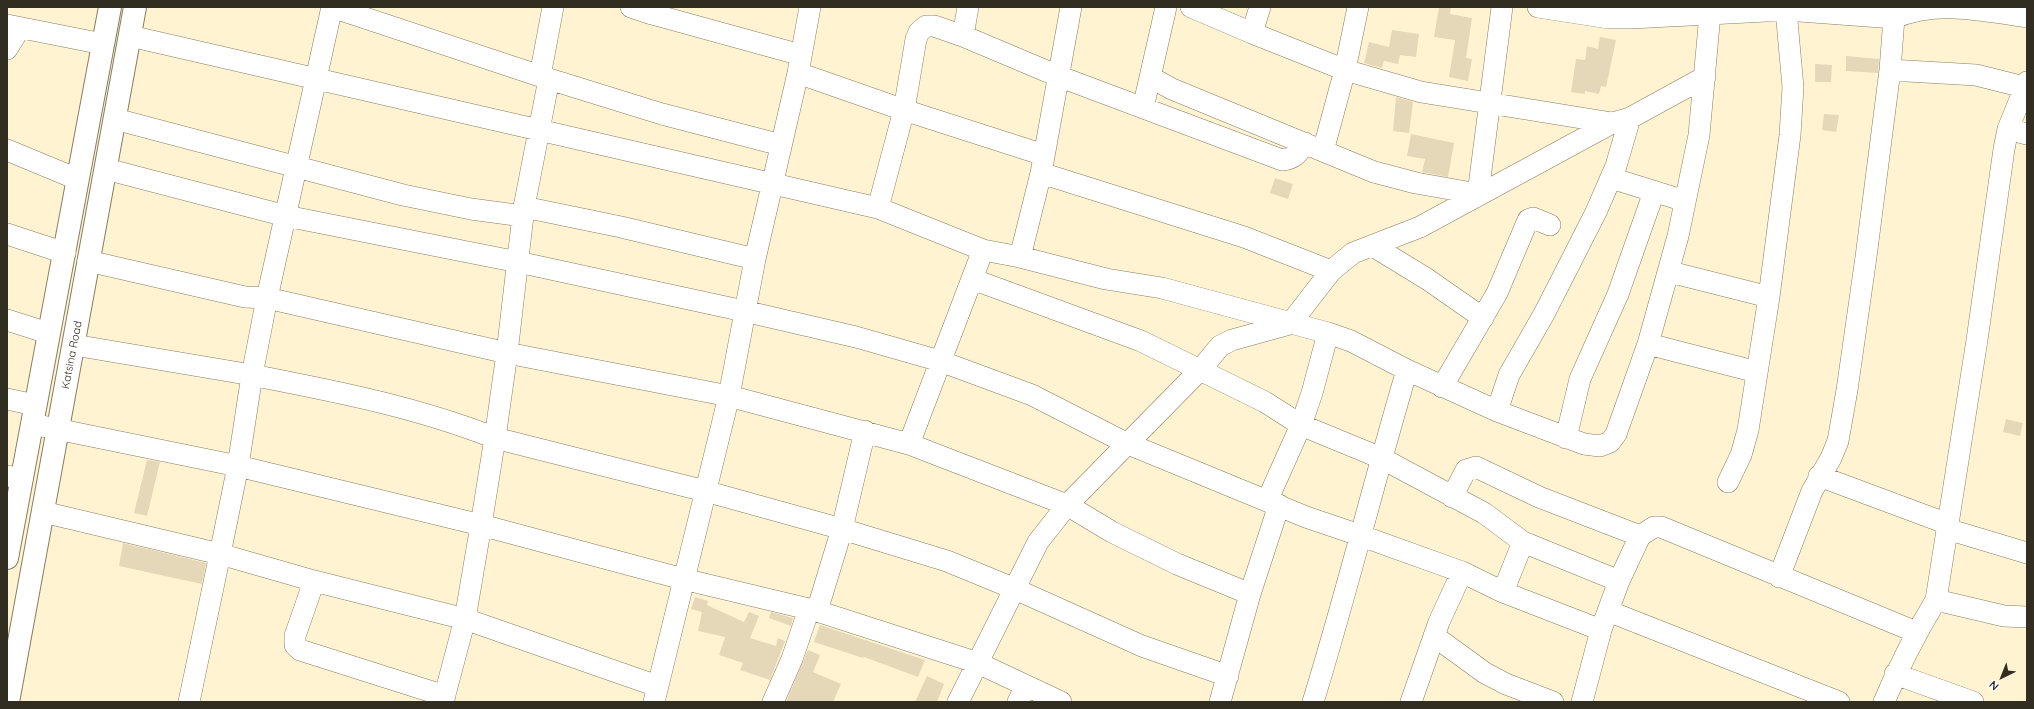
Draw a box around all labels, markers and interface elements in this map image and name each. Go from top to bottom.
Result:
street label: Katsina Road [59,320,85,390]
north arrow [1982,657,2022,697]
text: N [1986,678,2002,694]

